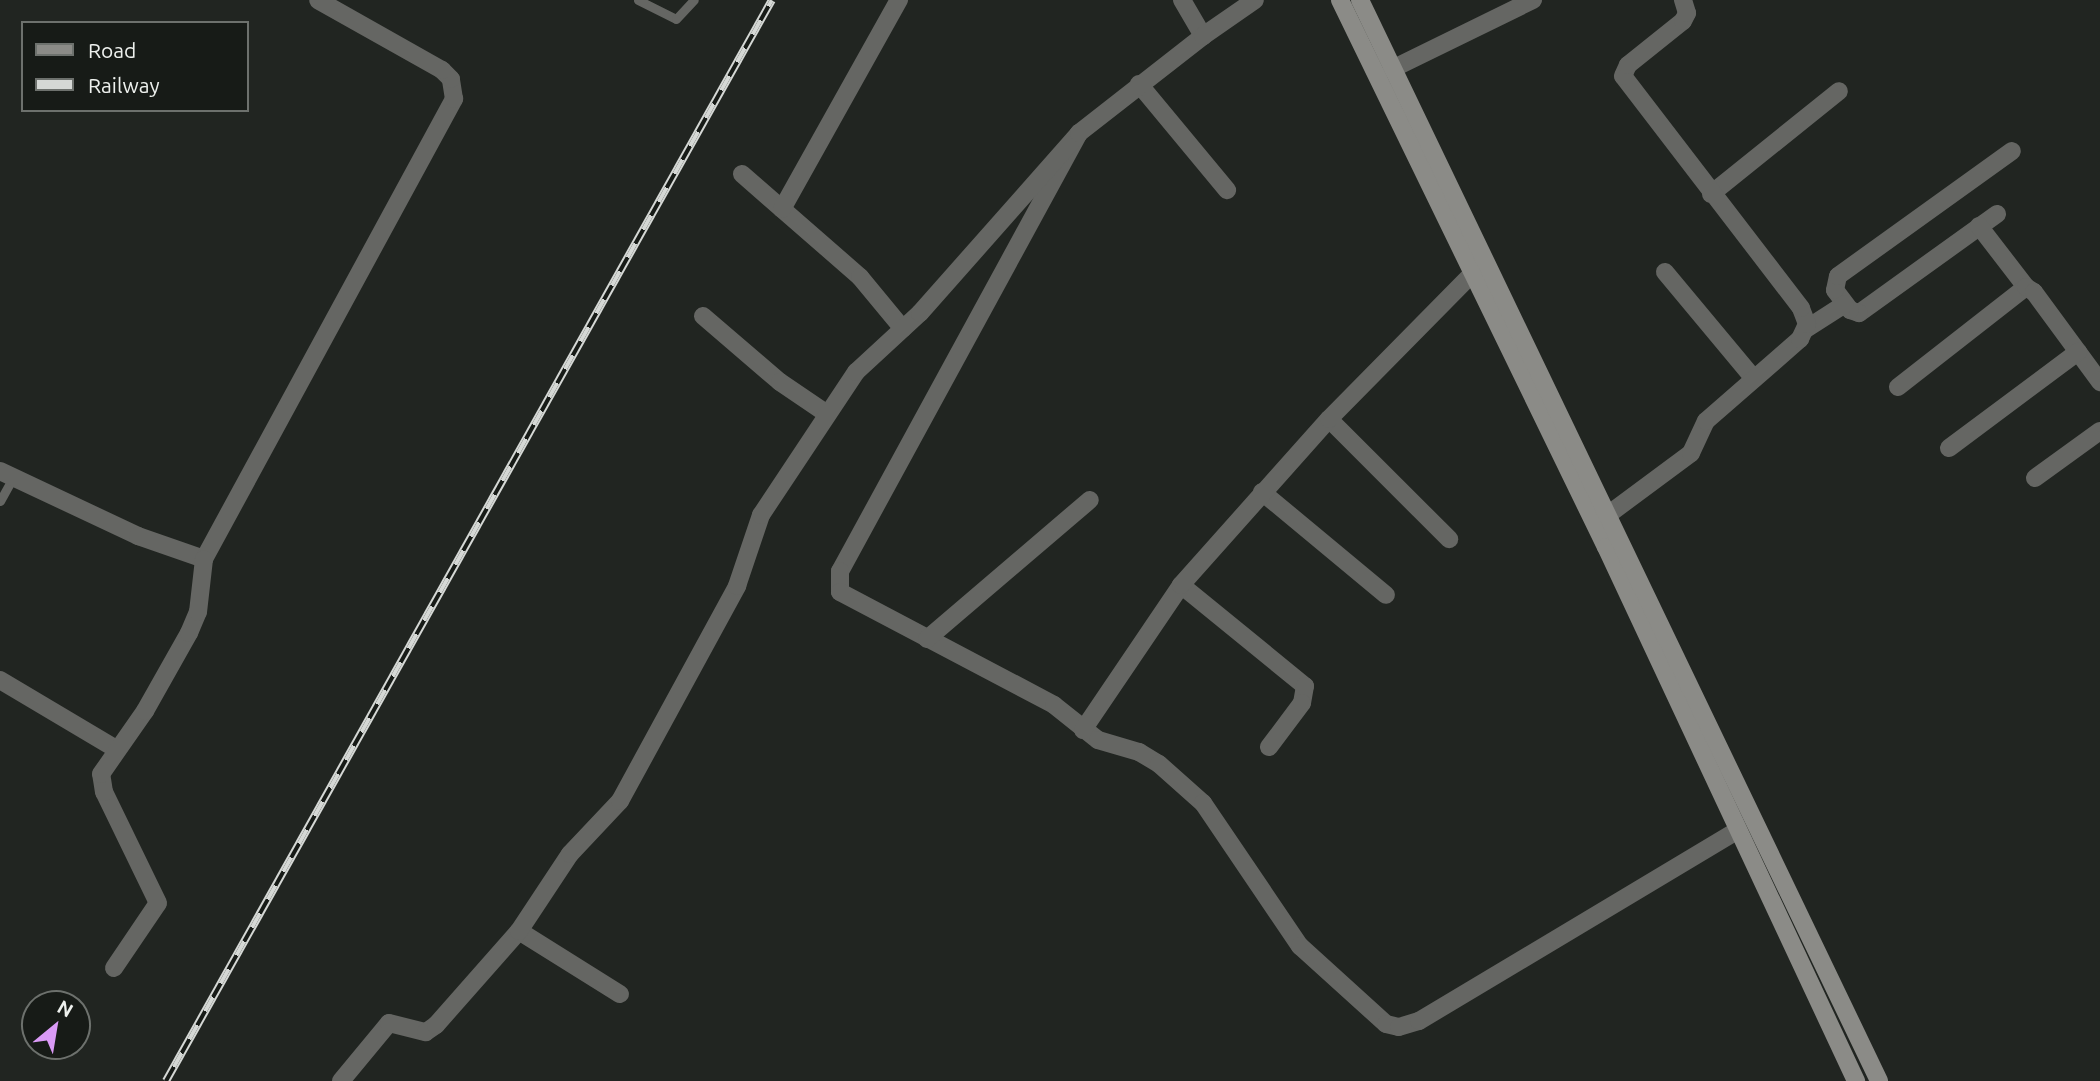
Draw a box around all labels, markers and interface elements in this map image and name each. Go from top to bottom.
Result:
legend [21,21,248,112]
text: Road [88,38,136,62]
text: Railway [88,73,160,97]
north arrow [21,990,91,1060]
text: N [54,995,77,1022]

